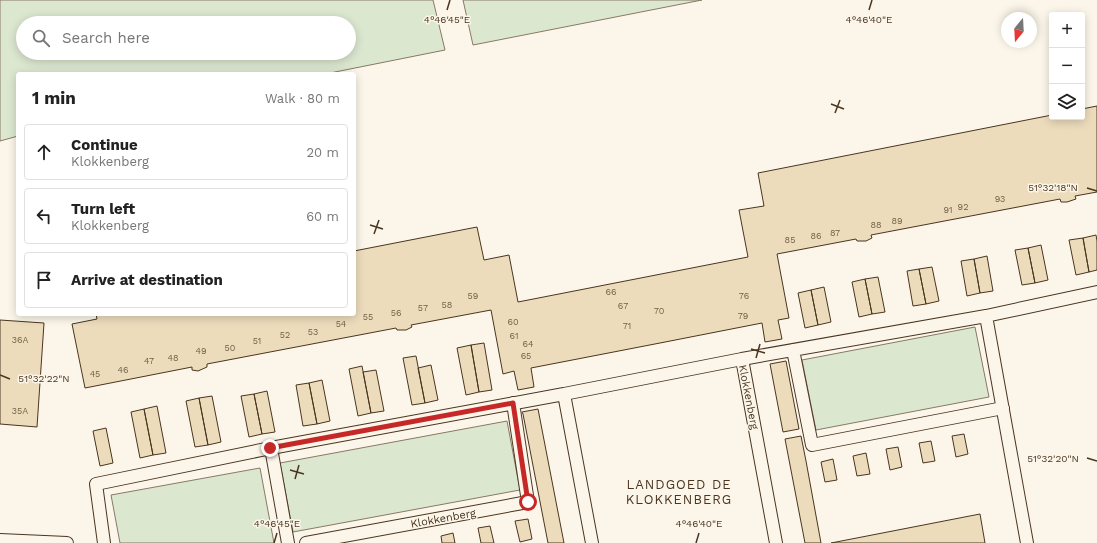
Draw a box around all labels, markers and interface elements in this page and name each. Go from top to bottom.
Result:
north arrow [1001,12,1037,48]
map controls [1049,12,1085,120]
button: + [1049,12,1085,48]
text: 4°46'45"E [424,14,470,25]
text: 4°46'40"E [846,14,892,25]
search box [16,16,356,60]
icon: search [30,27,52,49]
text: Search here [62,29,150,47]
button: − [1049,48,1085,84]
button: layers [1049,84,1085,120]
text: 1 min [32,88,76,108]
text: Walk · 80 m [265,91,340,106]
text: Continue [71,136,138,154]
icon: ahead [33,141,55,163]
text: 20 m [307,145,339,160]
text: Klokkenberg [71,154,149,169]
text: 51°32'18"N [1028,182,1078,193]
house number: 93 [995,194,1005,204]
text: Turn left [71,200,135,218]
house number: 92 [958,202,968,212]
icon: left [33,205,55,227]
house number: 91 [943,205,953,215]
text: 60 m [306,209,339,224]
house number: 89 [891,216,903,226]
text: Klokkenberg [71,218,149,233]
house number: 88 [870,220,882,230]
house number: 87 [830,228,840,238]
house number: 86 [810,231,822,241]
house number: 85 [785,235,795,245]
icon: arrive [33,269,55,291]
text: Arrive at destination [71,271,223,289]
house number: 66 [606,287,616,297]
house number: 59 [468,291,478,301]
house number: 76 [739,291,749,301]
house number: 58 [442,300,452,310]
house number: 67 [618,301,628,311]
house number: 57 [418,303,428,313]
house number: 70 [654,306,665,316]
house number: 56 [391,308,401,318]
house number: 79 [738,311,748,321]
house number: 55 [363,312,373,322]
house number: 60 [507,317,519,327]
house number: 54 [336,319,347,329]
house number: 71 [623,321,631,331]
house number: 53 [308,327,318,337]
house number: 52 [280,330,290,340]
house number: 61 [510,331,518,341]
house number: 36A [12,335,28,345]
house number: 51 [253,336,261,346]
house number: 64 [523,339,534,349]
house number: 50 [225,343,236,353]
house number: 49 [195,346,207,356]
house number: 65 [521,351,531,361]
house number: 48 [167,353,179,363]
house number: 47 [144,356,154,366]
street label: Klokkenberg [736,363,761,431]
house number: 46 [118,365,128,375]
house number: 45 [90,369,100,379]
text: 51°32'22"N [18,373,70,384]
house number: 35A [12,406,28,416]
route end [261,439,279,457]
text: 51°32'20"N [1027,453,1079,464]
district label: LANDGOED DE KLOKKENBERG [626,477,732,507]
route start [519,493,537,511]
street label: Klokkenberg [409,506,477,531]
text: 4°46'45"E [254,518,300,529]
text: 4°46'40"E [676,518,722,529]

